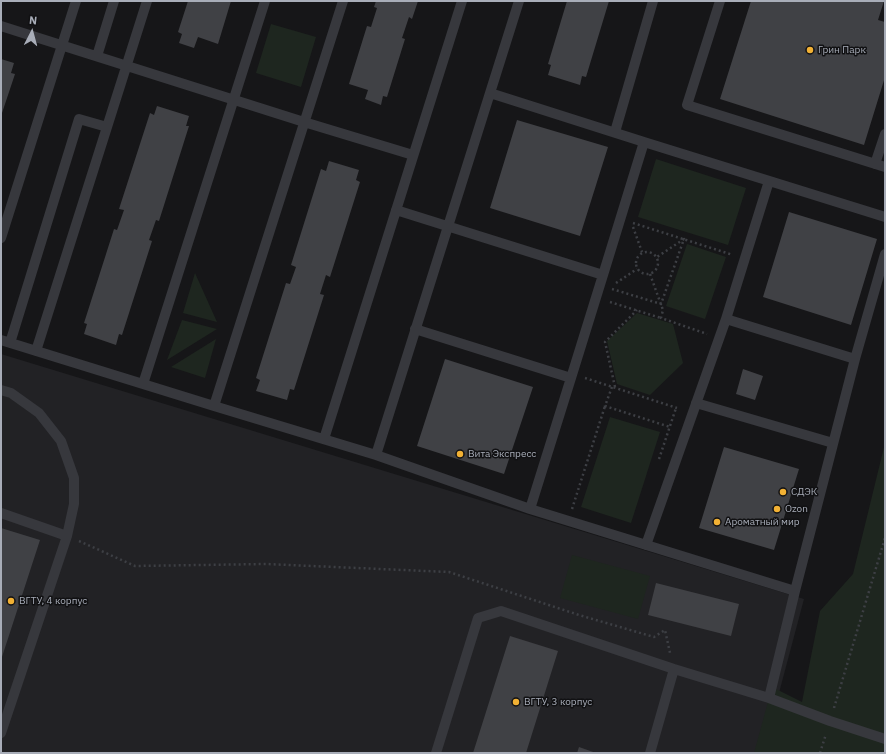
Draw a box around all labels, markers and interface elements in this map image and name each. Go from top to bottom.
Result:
north arrow [12,12,52,52]
text: N [29,13,38,27]
place label: Грин Парк [818,44,866,56]
marker: Грин Парк [805,45,815,55]
place label: Вита Экспресс [468,448,536,460]
marker: Вита Экспресс [455,449,465,459]
place label: СДЭК [791,486,817,498]
marker: СДЭК [778,487,788,497]
place label: Ozon [785,503,808,515]
marker: Ozon [772,504,782,514]
place label: Ароматный мир [725,516,800,528]
marker: Ароматный мир [712,517,722,527]
place label: ВГТУ, 4 корпус [19,595,87,607]
marker: ВГТУ, 4 корпус [6,596,16,606]
place label: ВГТУ, 3 корпус [524,696,592,708]
marker: ВГТУ, 3 корпус [511,697,521,707]

